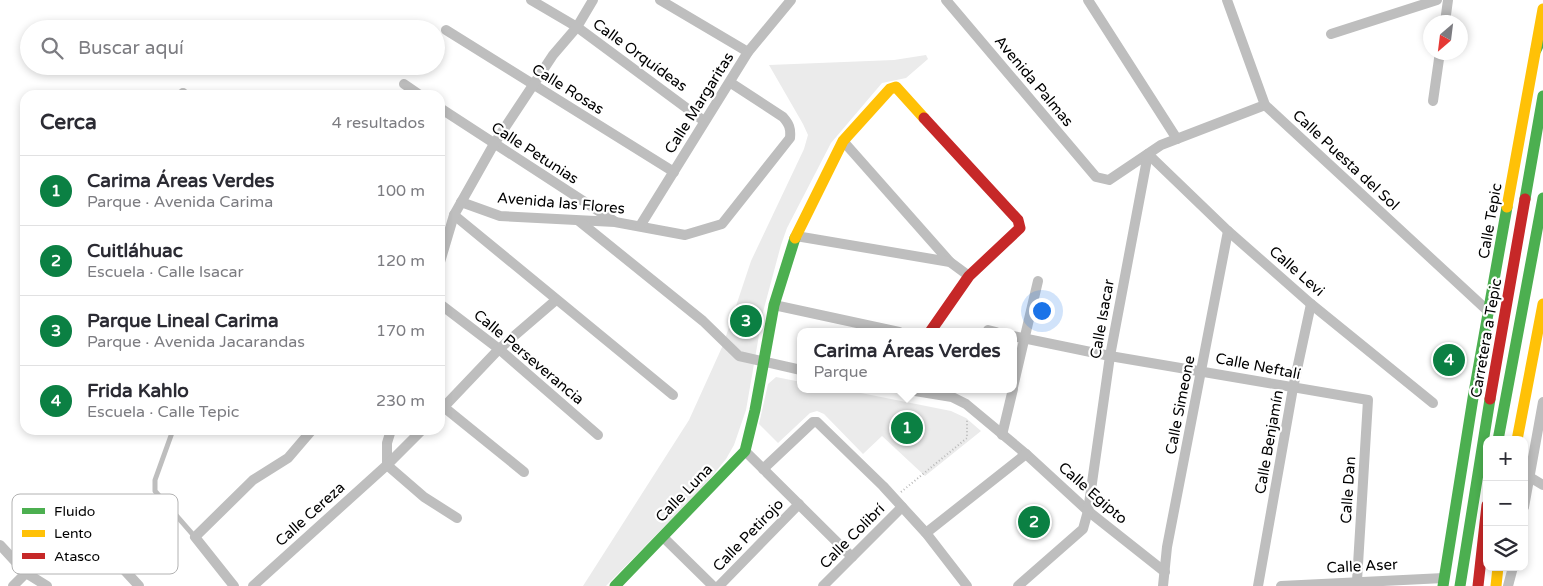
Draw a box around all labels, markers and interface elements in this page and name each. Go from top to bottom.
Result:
street label: Calle Orquídeas [589,15,691,95]
north arrow [1423,15,1468,60]
search box [20,20,445,75]
street label: Avenida Palmas [991,32,1077,130]
icon: search [38,34,66,62]
text: Buscar aquí [78,37,184,59]
street label: Calle Margaritas [661,49,737,157]
street label: Calle Rosas [529,60,607,118]
street label: Calle Puesta del Sol [1289,106,1403,214]
text: Cerca [40,110,97,135]
text: 4 resultados [332,113,425,133]
street label: Calle Petunias [488,118,582,188]
text: Carima Áreas Verdes [87,170,274,192]
text: 1 [51,181,61,201]
text: 100 m [376,181,425,201]
street label: Calle Tepic [1474,182,1506,260]
street label: Avenida las Flores [496,188,626,218]
text: Parque · Avenida Carima [87,192,273,212]
text: Cuitláhuac [87,240,183,262]
street label: Calle Levi [1266,242,1328,300]
text: 2 [51,251,61,271]
text: 120 m [376,251,425,271]
text: Escuela · Calle Isacar [87,262,244,282]
street label: Calle Isacar [1086,277,1118,360]
street label: Carretera a Tepic [1467,277,1505,399]
your location [1029,298,1055,324]
pin: 3 [730,302,762,340]
street label: Calle Perseverancia [470,306,588,408]
text: Parque Lineal Carima [87,310,279,332]
text: 3 [51,321,61,341]
text: 170 m [376,321,425,341]
popup [797,328,1017,393]
text: Parque · Avenida Jacarandas [87,332,305,352]
text: Carima Áreas Verdes [813,340,1001,362]
pin: 4 [1433,341,1465,379]
street label: Calle Neftalí [1214,349,1302,383]
street label: Calle Simeone [1162,354,1198,456]
text: Parque [813,362,868,382]
text: Frida Kahlo [87,380,189,402]
street label: Calle Benjamín [1251,388,1287,496]
text: 4 [51,391,61,411]
text: 230 m [376,391,425,411]
text: Escuela · Calle Tepic [87,402,239,422]
pin: 1 [891,409,923,447]
map controls [1483,436,1528,571]
button: + [1483,436,1528,481]
street label: Calle Dan [1337,456,1359,524]
street label: Calle Egipto [1055,458,1131,528]
street label: Calle Luna [652,460,716,526]
street label: Calle Cereza [272,478,348,550]
button: − [1483,481,1528,526]
legend [12,494,178,574]
street label: Calle Petirojo [709,495,787,575]
street label: Calle Colibrí [816,500,888,572]
text: Fluido [54,503,95,520]
pin: 2 [1018,503,1050,541]
text: Lento [54,525,92,542]
button: layers [1483,526,1528,571]
text: Atasco [54,548,100,565]
street label: Calle Aser [1326,555,1398,577]

